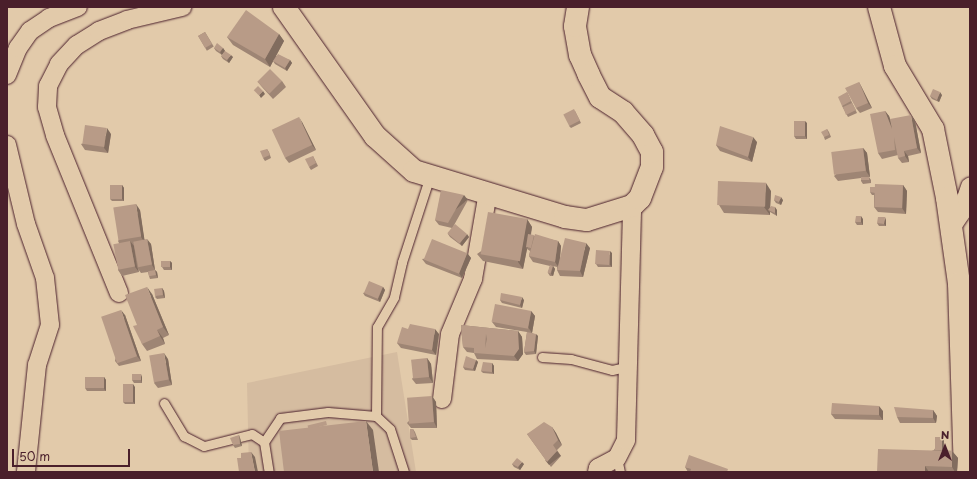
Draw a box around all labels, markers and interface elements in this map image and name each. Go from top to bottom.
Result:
text: N [941,426,949,443]
north arrow [925,427,965,467]
scale bar [14,441,132,467]
text: 50 m [19,447,50,465]

